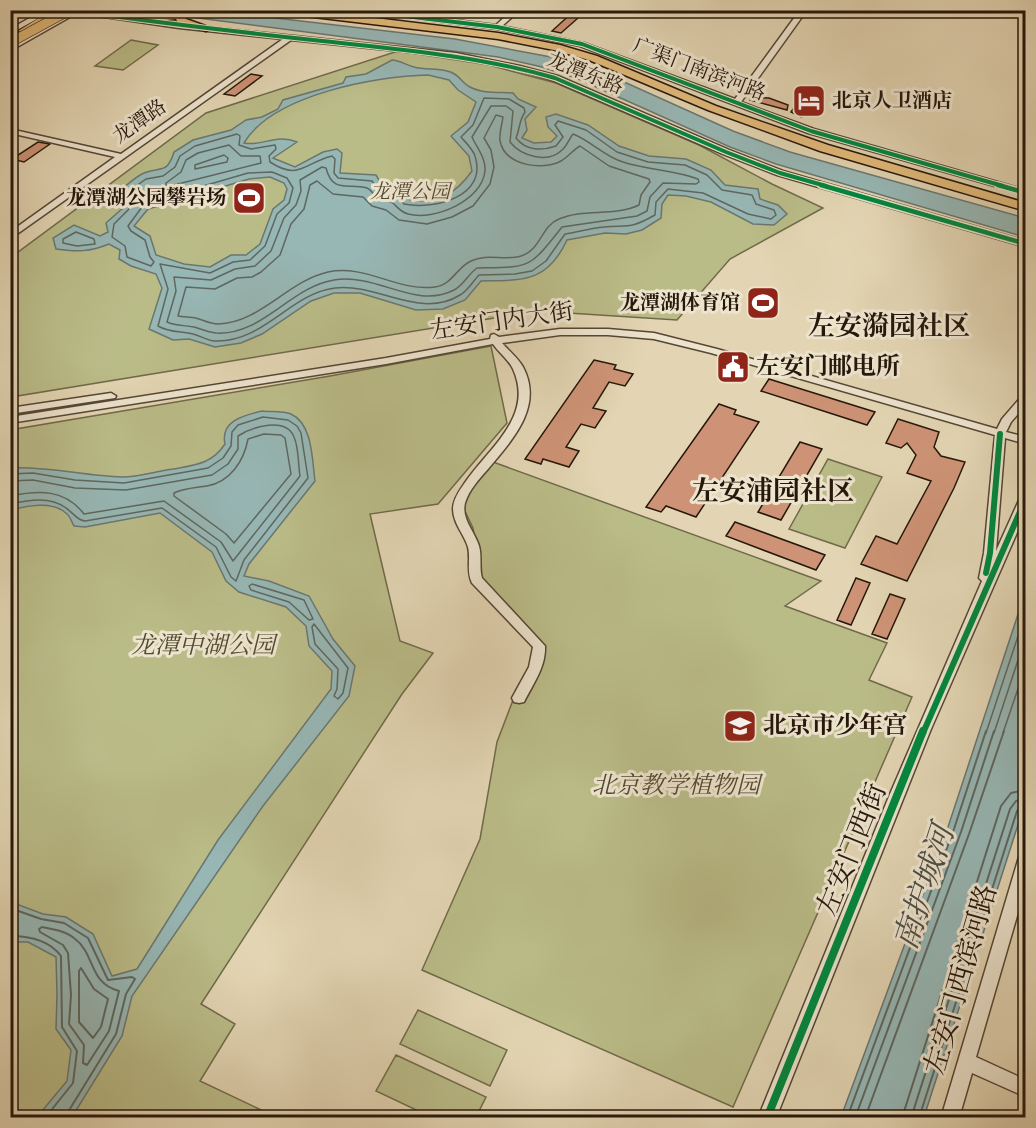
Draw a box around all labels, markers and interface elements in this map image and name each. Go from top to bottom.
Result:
street label: 广渠门南滨河路 [629,33,769,107]
street label: 龙潭东路 [543,47,627,101]
hotel icon: 北京人卫酒店 [791,83,827,119]
place label: 北京人卫酒店 [832,89,952,114]
street label: 龙潭路 [108,95,172,149]
sports icon: 龙潭湖公园攀岩场 [231,180,267,216]
park label: 龙潭公园 [370,180,453,205]
place label: 龙潭湖公园攀岩场 [66,186,226,211]
sports icon: 龙潭湖体育馆 [745,285,781,321]
place label: 龙潭湖体育馆 [620,291,740,316]
street label: 左安门内大街 [429,297,575,347]
district label: 左安漪园社区 [808,311,970,345]
public building icon: 左安门邮电所 [715,349,751,385]
place label: 左安门邮电所 [756,352,900,383]
district label: 左安浦园社区 [692,476,854,510]
park label: 龙潭中湖公园 [131,631,279,662]
school or university icon: 北京市少年宫 [722,708,758,744]
place label: 北京市少年宫 [763,711,907,742]
park label: 北京教学植物园 [592,771,764,802]
street label: 左安门西街 [811,779,895,921]
water label: 南护城河 [887,816,967,955]
street label: 左安门西滨河路 [918,881,1006,1079]

